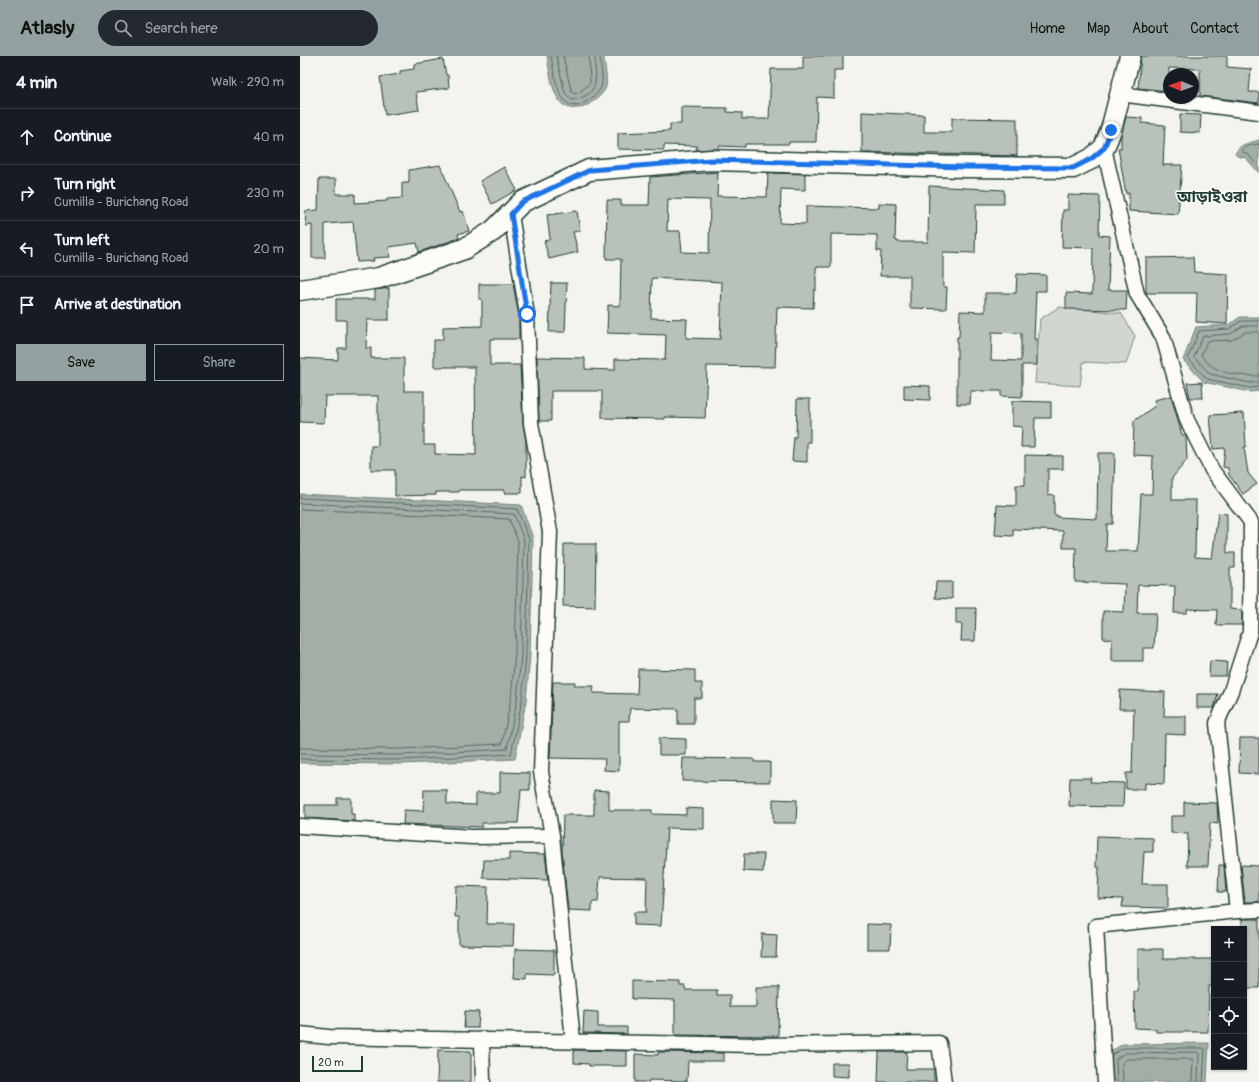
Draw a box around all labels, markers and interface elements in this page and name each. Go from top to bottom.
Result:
search box [98,10,378,46]
text: Atlasly [20,16,74,40]
icon: search [112,17,134,39]
text: Search here [144,19,218,38]
text: Home [1030,20,1065,37]
text: Map [1087,20,1110,37]
text: About [1132,20,1168,37]
text: Contact [1190,20,1239,37]
north arrow [1163,68,1199,104]
text: 4 min [16,72,57,93]
text: Walk · 290 m [211,74,284,90]
route end [1102,121,1120,139]
icon: ahead [16,126,38,148]
text: Continue [54,127,112,146]
text: 40 m [253,129,284,145]
text: Turn right [54,175,115,194]
icon: right [16,182,38,204]
text: 230 m [247,185,284,201]
district label: আড়াইওরা [1176,187,1248,207]
text: Cumilla - Burichang Road [54,194,188,210]
text: Turn left [54,231,110,250]
icon: left [16,238,38,260]
text: 20 m [253,241,284,257]
text: Cumilla - Burichang Road [54,250,188,266]
icon: arrive [16,294,38,316]
text: Arrive at destination [54,295,181,314]
route start [518,305,536,323]
button: Save [16,344,146,381]
button: Share [154,344,284,381]
map controls [1211,926,1247,1070]
button: + [1211,926,1247,962]
button: − [1211,962,1247,998]
button: locate [1211,998,1247,1034]
button: layers [1211,1034,1247,1070]
scale bar [312,1054,363,1073]
text: 20 m [318,1056,344,1069]

